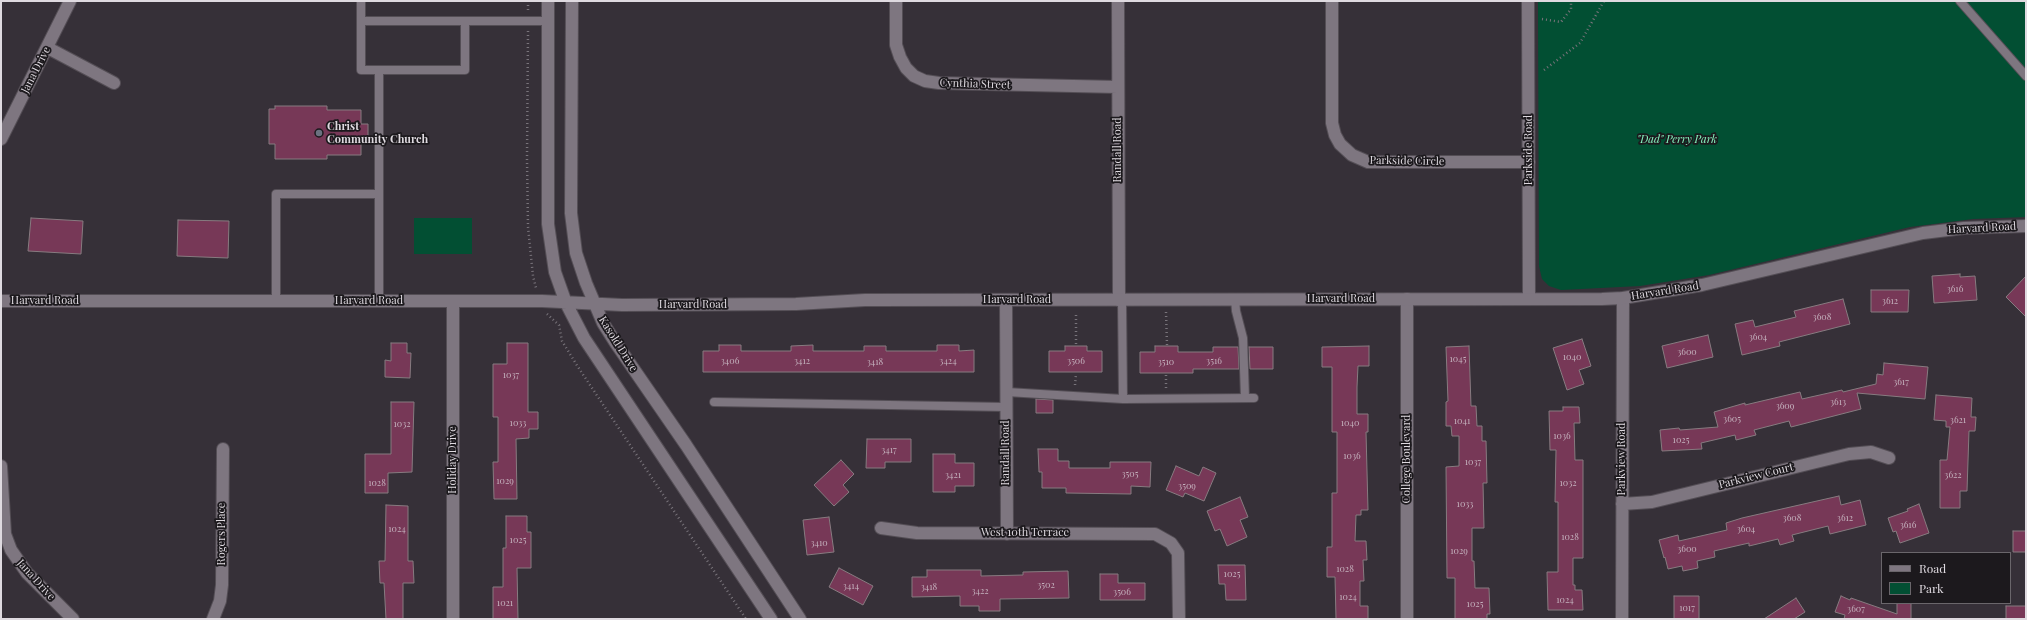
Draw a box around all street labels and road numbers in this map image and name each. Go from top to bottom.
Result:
street label: Jana Drive [19,44,53,96]
street label: Cynthia Street [939,76,1011,92]
street label: Parkside Road [1522,115,1536,185]
street label: Randall Road [1111,117,1125,183]
street label: Parkside Circle [1369,154,1445,168]
street label: Harvard Road [1948,220,2016,236]
street label: Harvard Road [1630,279,1700,303]
street label: Harvard Road [1307,292,1375,306]
street label: Harvard Road [983,293,1051,307]
street label: Harvard Road [11,294,79,308]
street label: Harvard Road [335,294,403,308]
street label: Harvard Road [659,298,727,312]
street label: Kasold Drive [596,314,640,374]
street label: College Boulevard [1400,415,1414,503]
street label: Randall Road [999,420,1013,486]
street label: Parkview Road [1615,423,1629,495]
street label: Holiday Drive [446,426,460,494]
street label: Parkview Court [1717,460,1795,492]
street label: Rogers Place [215,503,229,565]
street label: West 10th Terrace [981,526,1069,540]
street label: Jana Drive [14,557,58,603]

